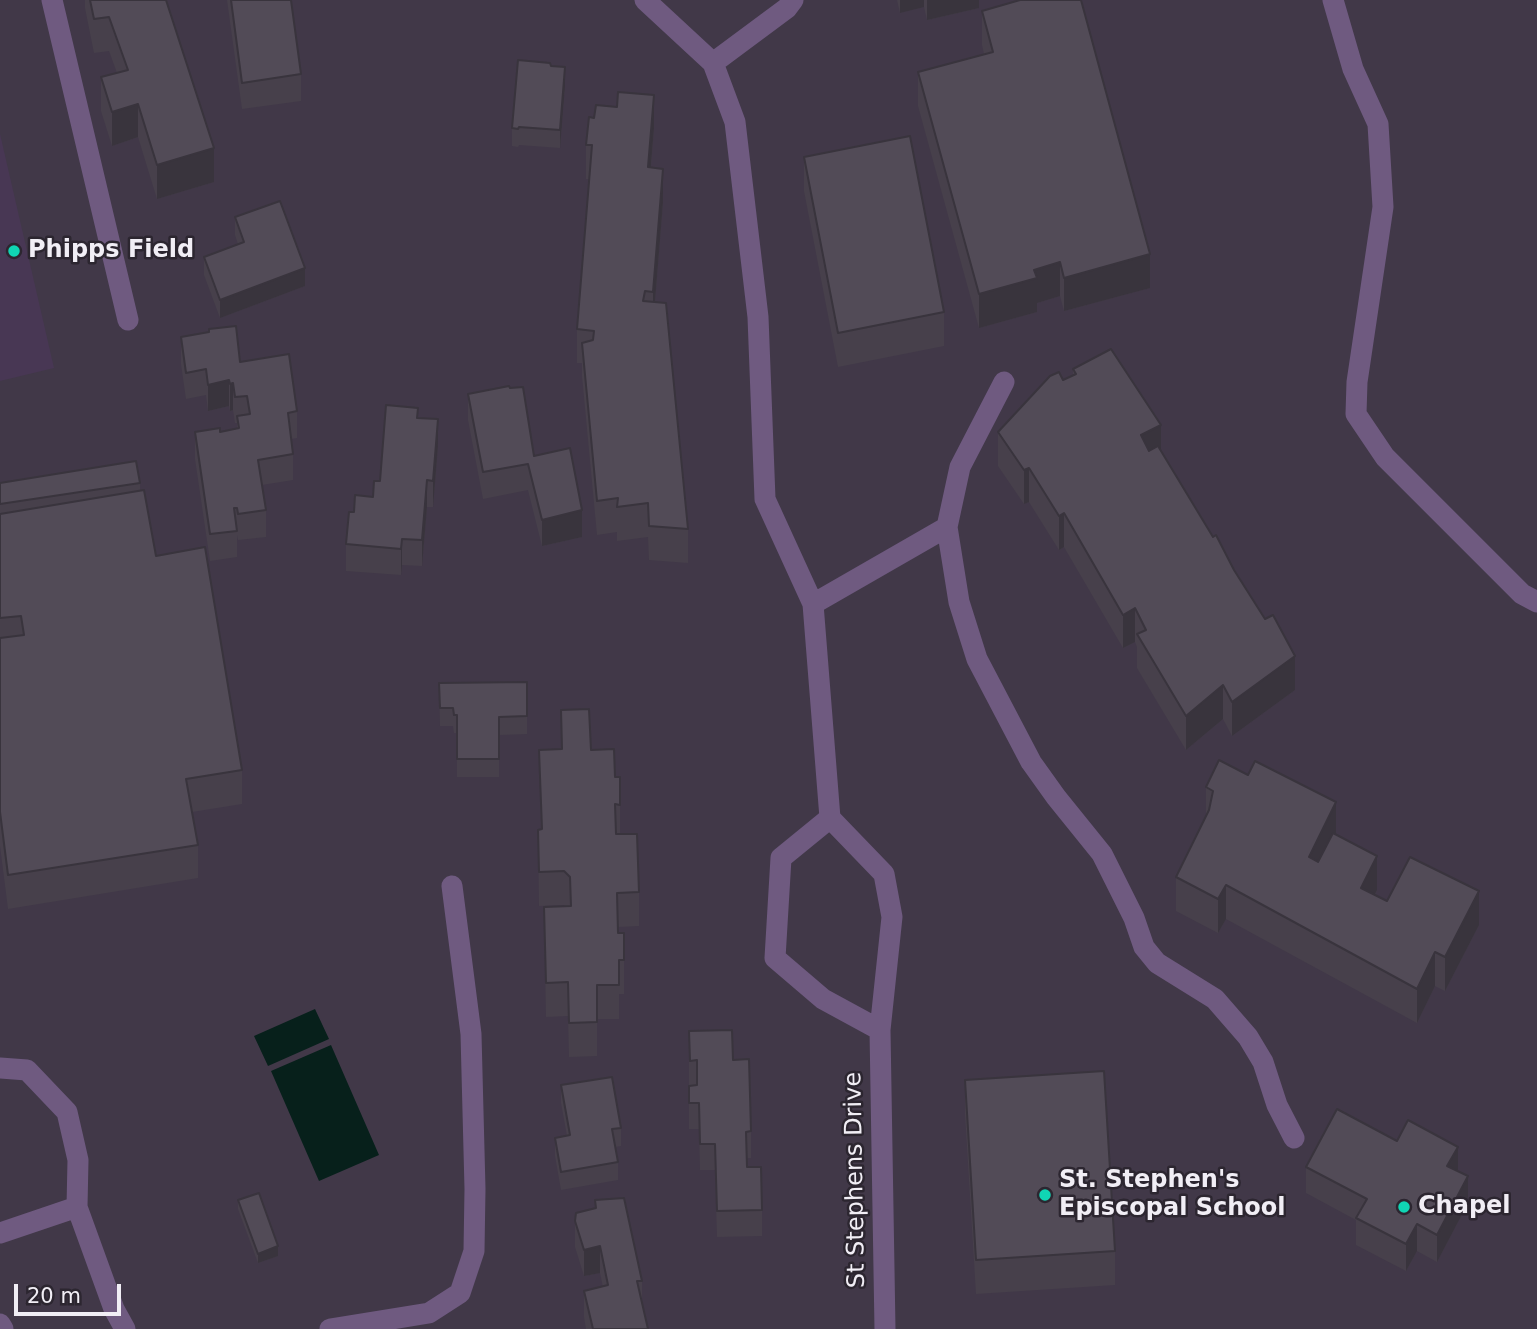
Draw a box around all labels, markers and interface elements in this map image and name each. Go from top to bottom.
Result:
place label: Phipps Field [28,237,194,265]
marker: Phipps Field [6,243,22,259]
street label: St Stephens Drive [840,1072,872,1288]
place label: St. Stephen's Episcopal School [1059,1167,1286,1223]
marker: St. Stephen's Episcopal School [1037,1187,1053,1203]
place label: Chapel [1418,1193,1511,1221]
marker: Chapel [1396,1199,1412,1215]
scale bar [18,1270,124,1314]
text: 20 m [27,1284,81,1308]

